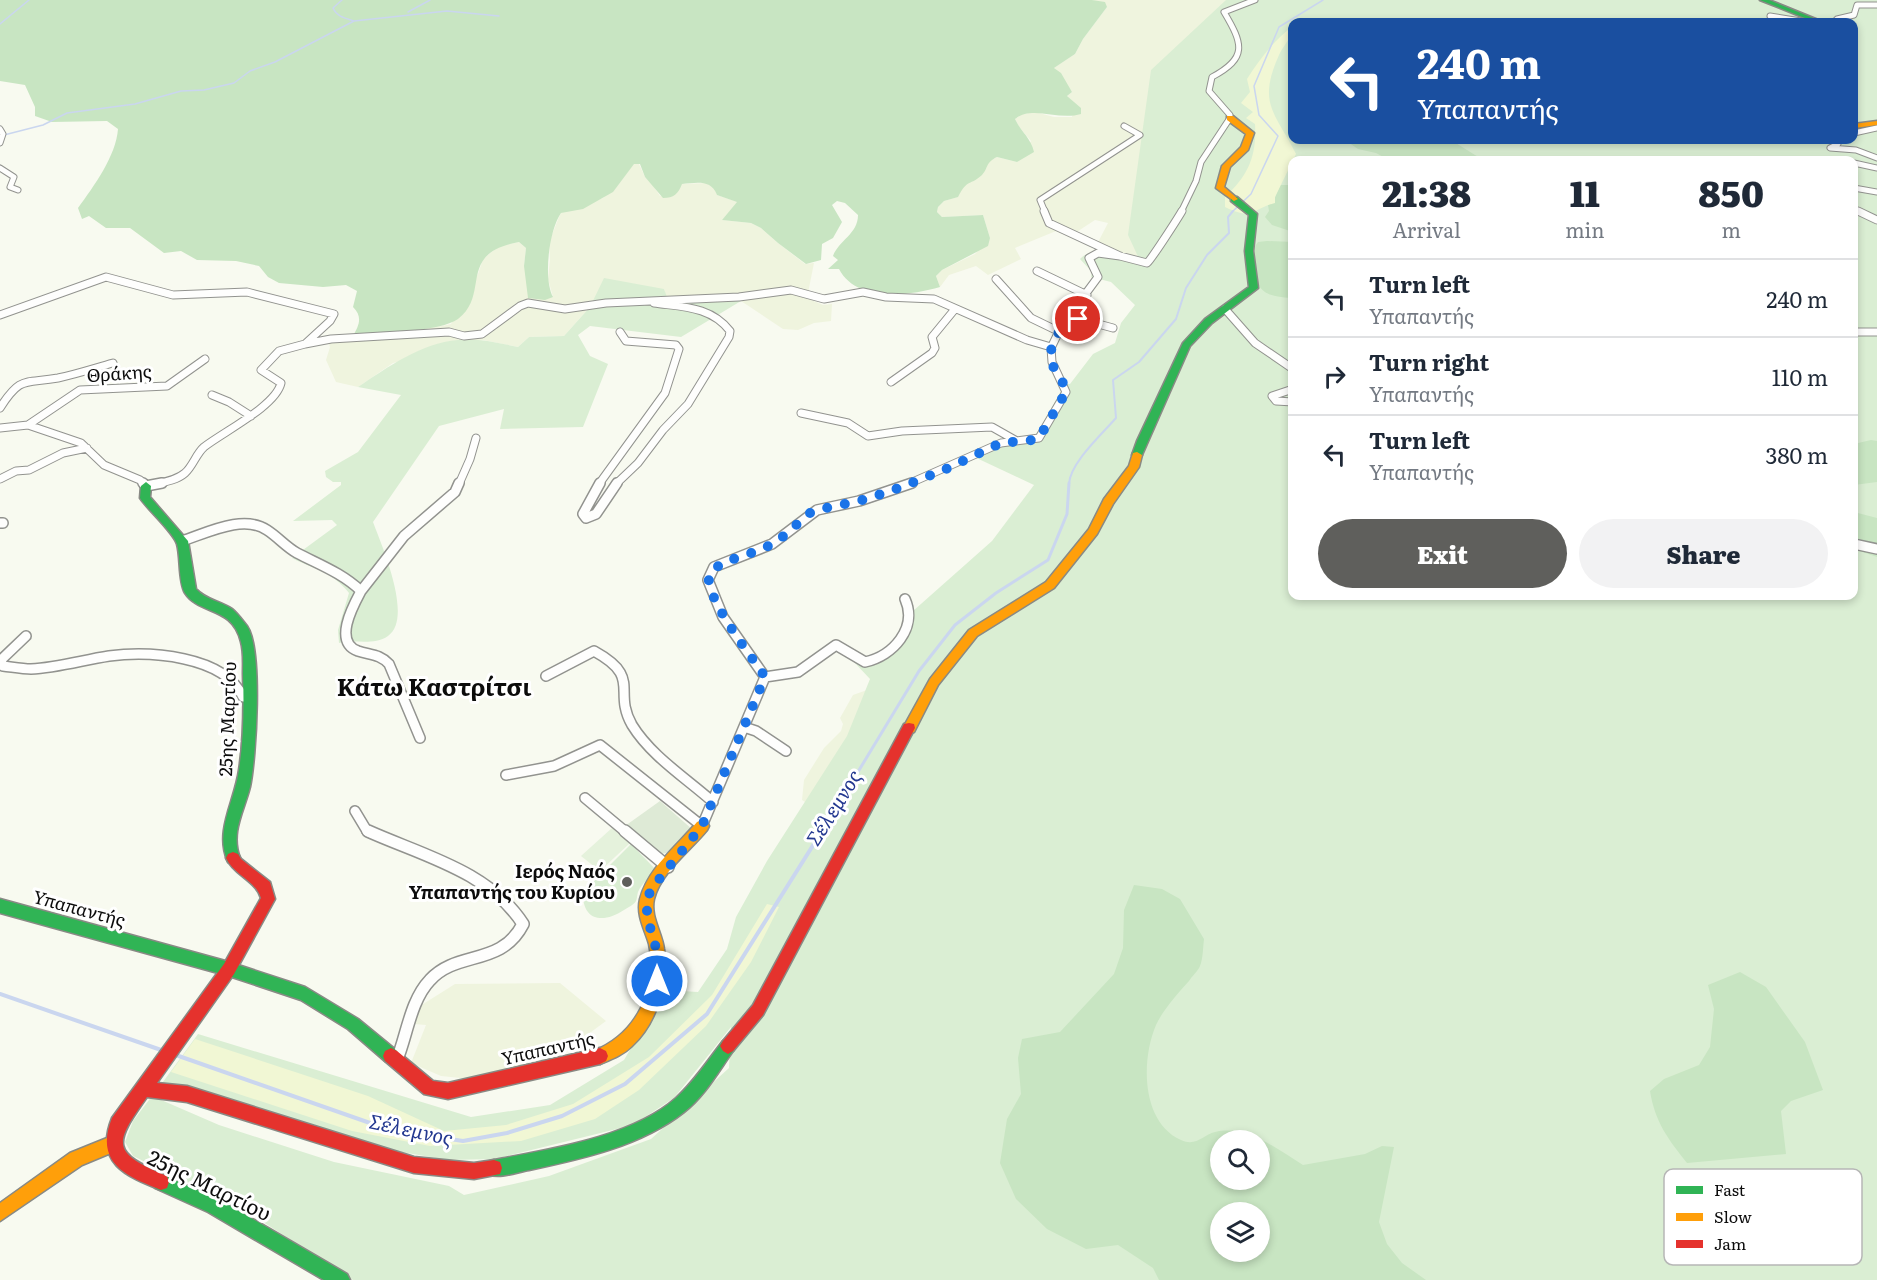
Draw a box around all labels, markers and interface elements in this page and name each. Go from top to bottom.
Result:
text: 240 m [1417,30,1541,92]
icon: left [1318,42,1396,120]
text: Υπαπαντής [1417,87,1559,127]
text: 21:38 [1382,165,1471,218]
text: 11 [1570,165,1600,218]
text: 850 [1699,165,1764,218]
text: Arrival [1392,214,1461,244]
text: min [1565,214,1605,244]
text: m [1722,214,1741,244]
text: Turn left [1369,267,1470,300]
icon: left [1318,282,1351,315]
text: 240 m [1766,282,1828,315]
pin [1052,293,1103,344]
text: Υπαπαντής [1369,300,1474,330]
icon: arrive [1061,302,1094,335]
text: Turn right [1369,345,1489,378]
street label: Θράκης [85,357,152,388]
icon: right [1318,360,1351,393]
text: 110 m [1772,360,1828,393]
text: Υπαπαντής [1369,378,1474,408]
text: Turn left [1369,423,1470,456]
icon: left [1318,438,1351,471]
text: 380 m [1765,438,1828,471]
text: Υπαπαντής [1369,456,1474,486]
button: Exit [1318,519,1567,588]
button: Share [1579,519,1828,588]
street label: 25ης Μαρτίου [211,661,242,777]
district label: Κάτω Καστρίτσι [337,668,532,703]
water label: Σέλεμνος [797,763,868,851]
place label: Ιερός Ναός Υπαπαντής του Κυρίου [409,857,615,905]
marker: Ιερός Ναός Υπαπαντής του Κυρίου [620,875,634,889]
street label: Υπαπαντής [30,882,129,933]
position arrow [625,949,689,1013]
street label: Υπαπαντής [499,1024,597,1071]
water label: Σέλεμνος [367,1105,456,1152]
map controls [1210,1130,1270,1262]
button: search [1210,1130,1270,1190]
street label: 25ης Μαρτίου [143,1140,277,1227]
legend [1664,1169,1862,1265]
text: Fast [1714,1177,1746,1201]
button: layers [1210,1202,1270,1262]
text: Slow [1714,1204,1752,1228]
text: Jam [1714,1231,1747,1255]

